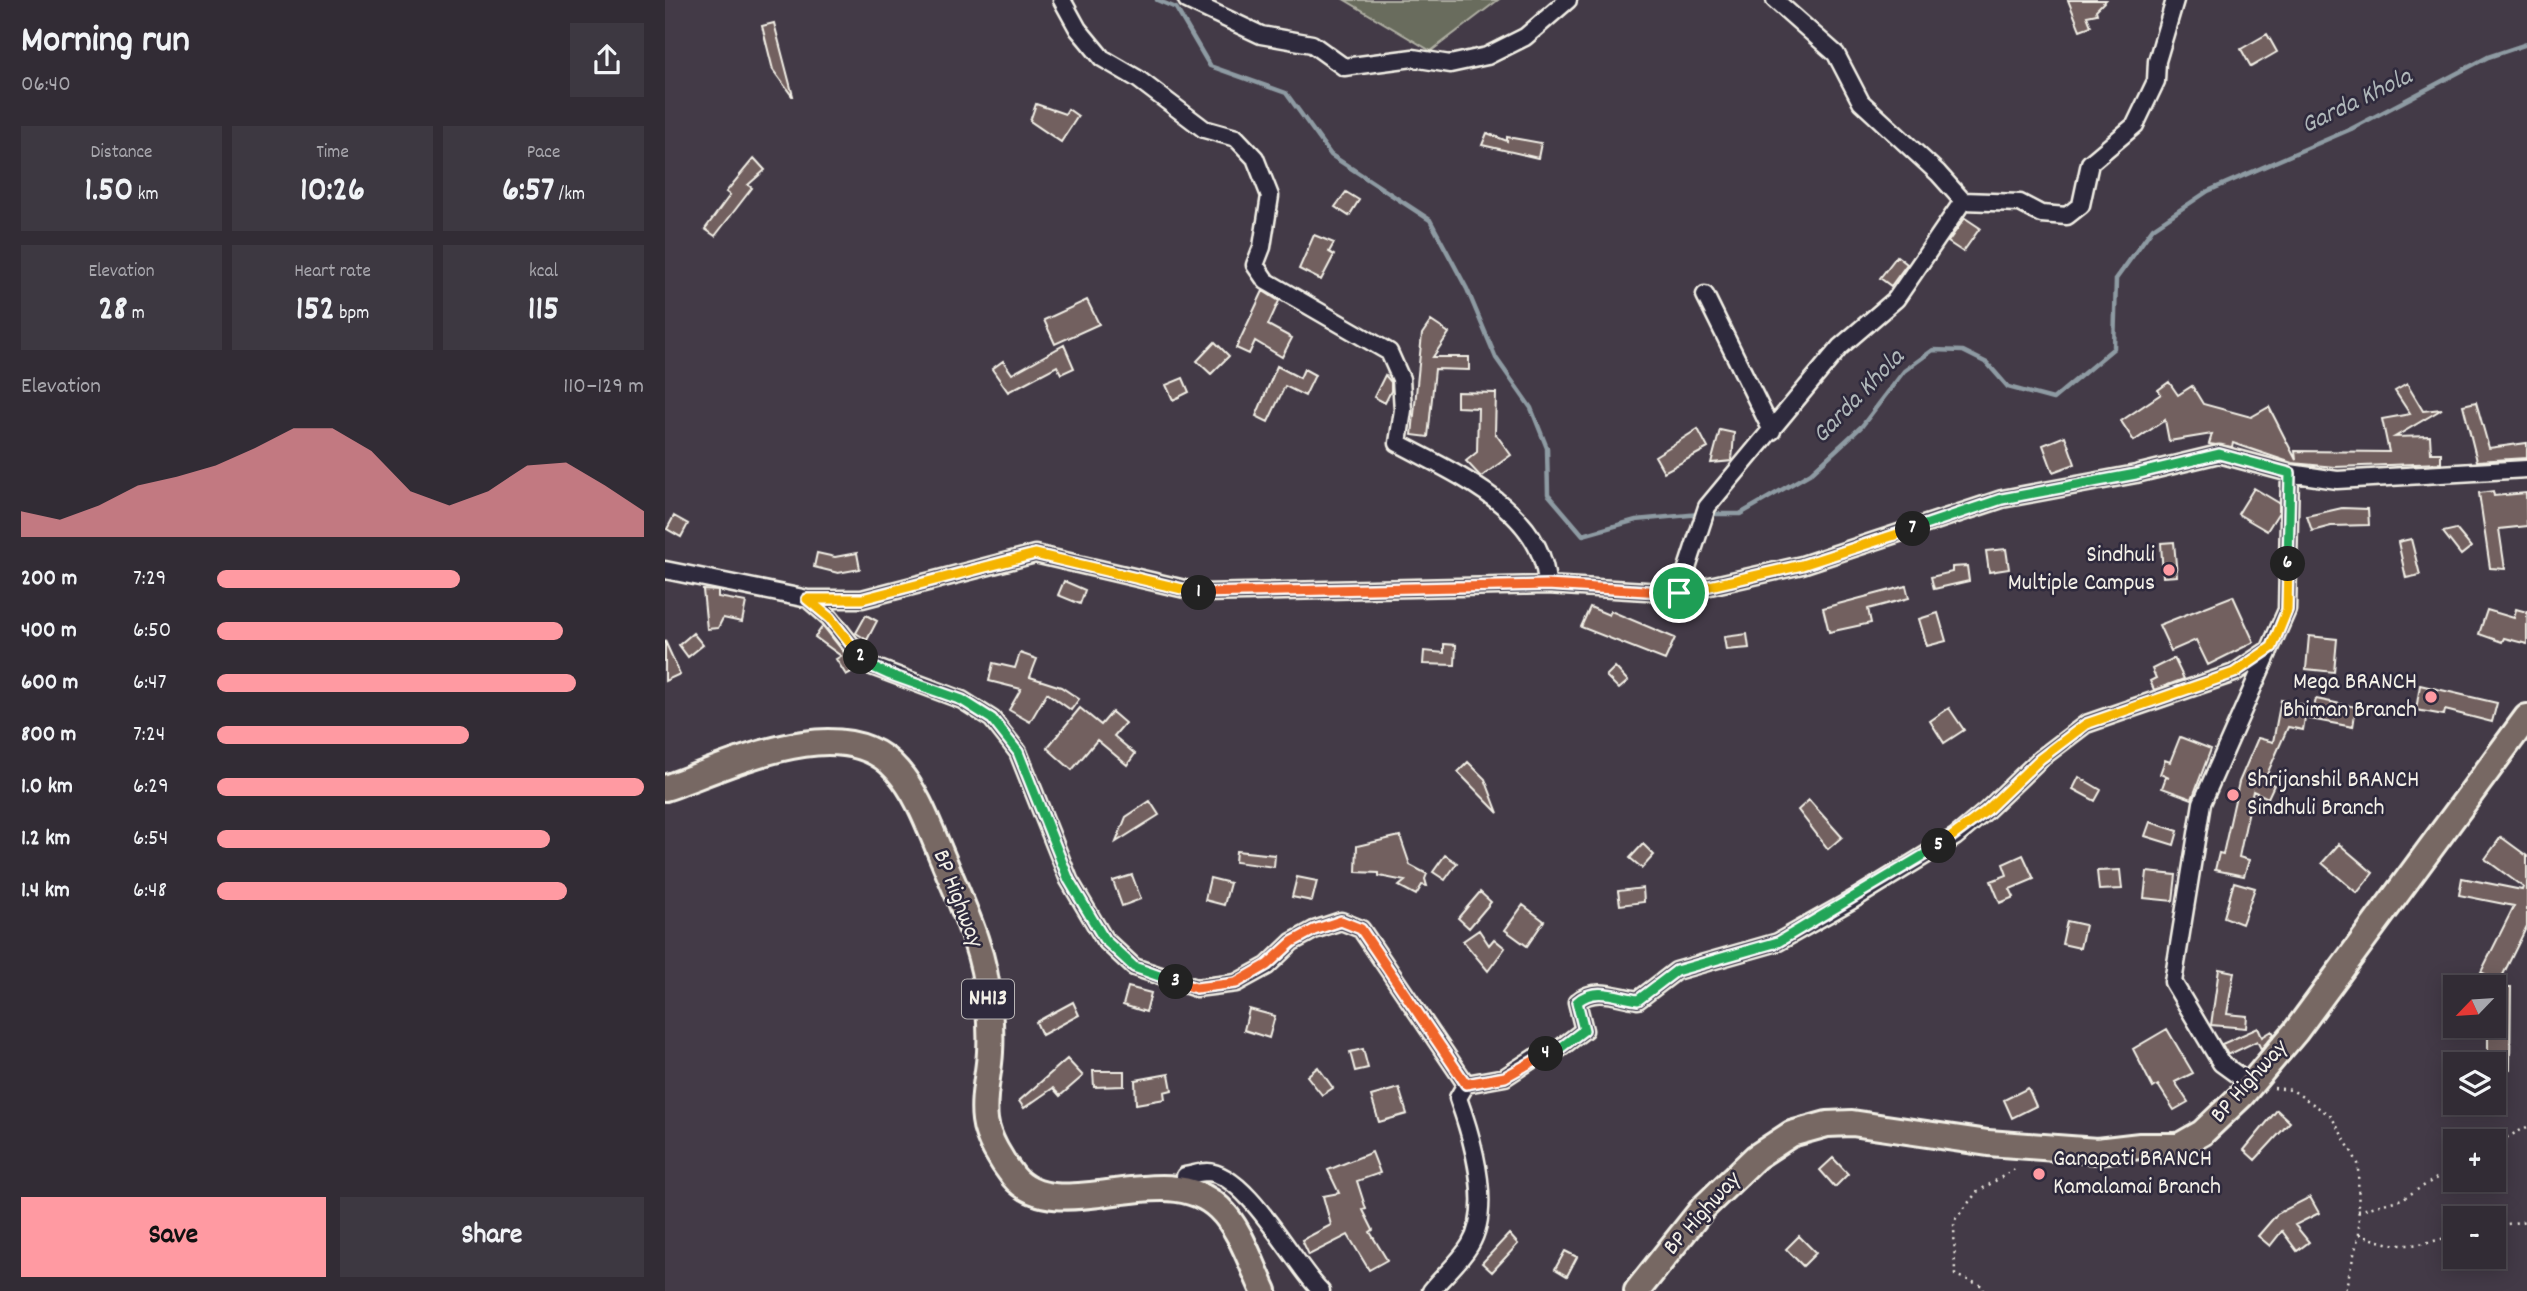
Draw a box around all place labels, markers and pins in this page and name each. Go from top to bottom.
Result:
pin: 7 [1895,512,1931,546]
place label: Sindhuli Multiple Campus [2008,539,2155,601]
pin: 6 [2271,546,2305,582]
marker: Sindhuli Multiple Campus [2161,562,2177,578]
pin [1649,563,1709,623]
pin: 1 [1181,576,1217,610]
pin: 2 [843,640,879,674]
place label: Mega BRANCH Bhiman Branch [2283,666,2417,728]
marker: Mega BRANCH Bhiman Branch [2423,689,2439,705]
place label: Shrijanshil BRANCH Sindhuli Branch [2247,764,2419,826]
marker: Shrijanshil BRANCH Sindhuli Branch [2225,787,2241,803]
pin: 5 [1921,828,1957,864]
pin: 3 [1159,964,1193,1000]
pin: 4 [1529,1036,1563,1072]
place label: Ganapati BRANCH Kamalamai Branch [2053,1143,2221,1205]
marker: Ganapati BRANCH Kamalamai Branch [2031,1166,2047,1182]

